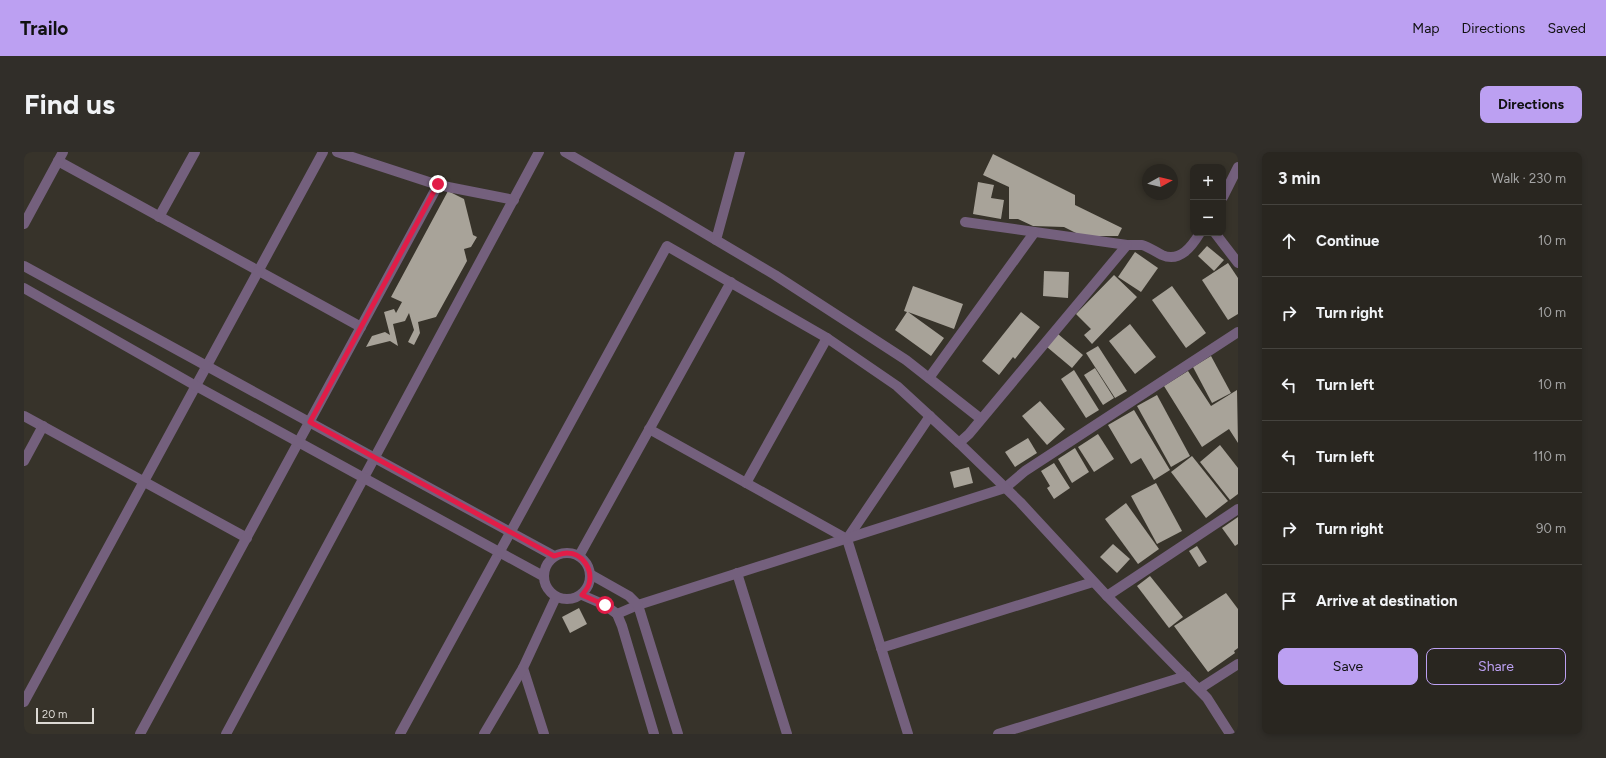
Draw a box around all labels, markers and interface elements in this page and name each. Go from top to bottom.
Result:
text: Trailo [20,17,68,40]
text: Map [1412,20,1440,37]
text: Directions [1462,20,1525,37]
text: Saved [1547,20,1586,37]
button: Directions [1480,86,1582,123]
text: Find us [24,87,115,121]
north arrow [1142,164,1178,200]
map controls [1190,164,1226,236]
button: + [1190,164,1226,200]
text: 3 min [1278,168,1320,188]
text: Walk · 230 m [1492,171,1566,186]
route end [429,175,447,193]
button: − [1190,200,1226,236]
icon: ahead [1278,230,1300,252]
text: Continue [1316,232,1379,250]
text: 10 m [1538,233,1566,248]
icon: right [1278,302,1300,324]
text: Turn right [1316,304,1384,322]
text: 10 m [1538,305,1566,320]
icon: left [1278,374,1300,396]
text: Turn left [1316,376,1374,394]
text: 10 m [1538,377,1566,392]
icon: left [1278,446,1300,468]
text: Turn left [1316,448,1374,466]
text: 110 m [1533,449,1566,464]
icon: right [1278,518,1300,540]
text: Turn right [1316,520,1384,538]
text: 90 m [1536,521,1566,536]
icon: arrive [1278,590,1300,612]
text: Arrive at destination [1316,592,1457,610]
route start [596,596,614,614]
button: Save [1278,648,1418,685]
button: Share [1426,648,1566,685]
scale bar [36,706,94,725]
text: 20 m [42,708,67,721]

